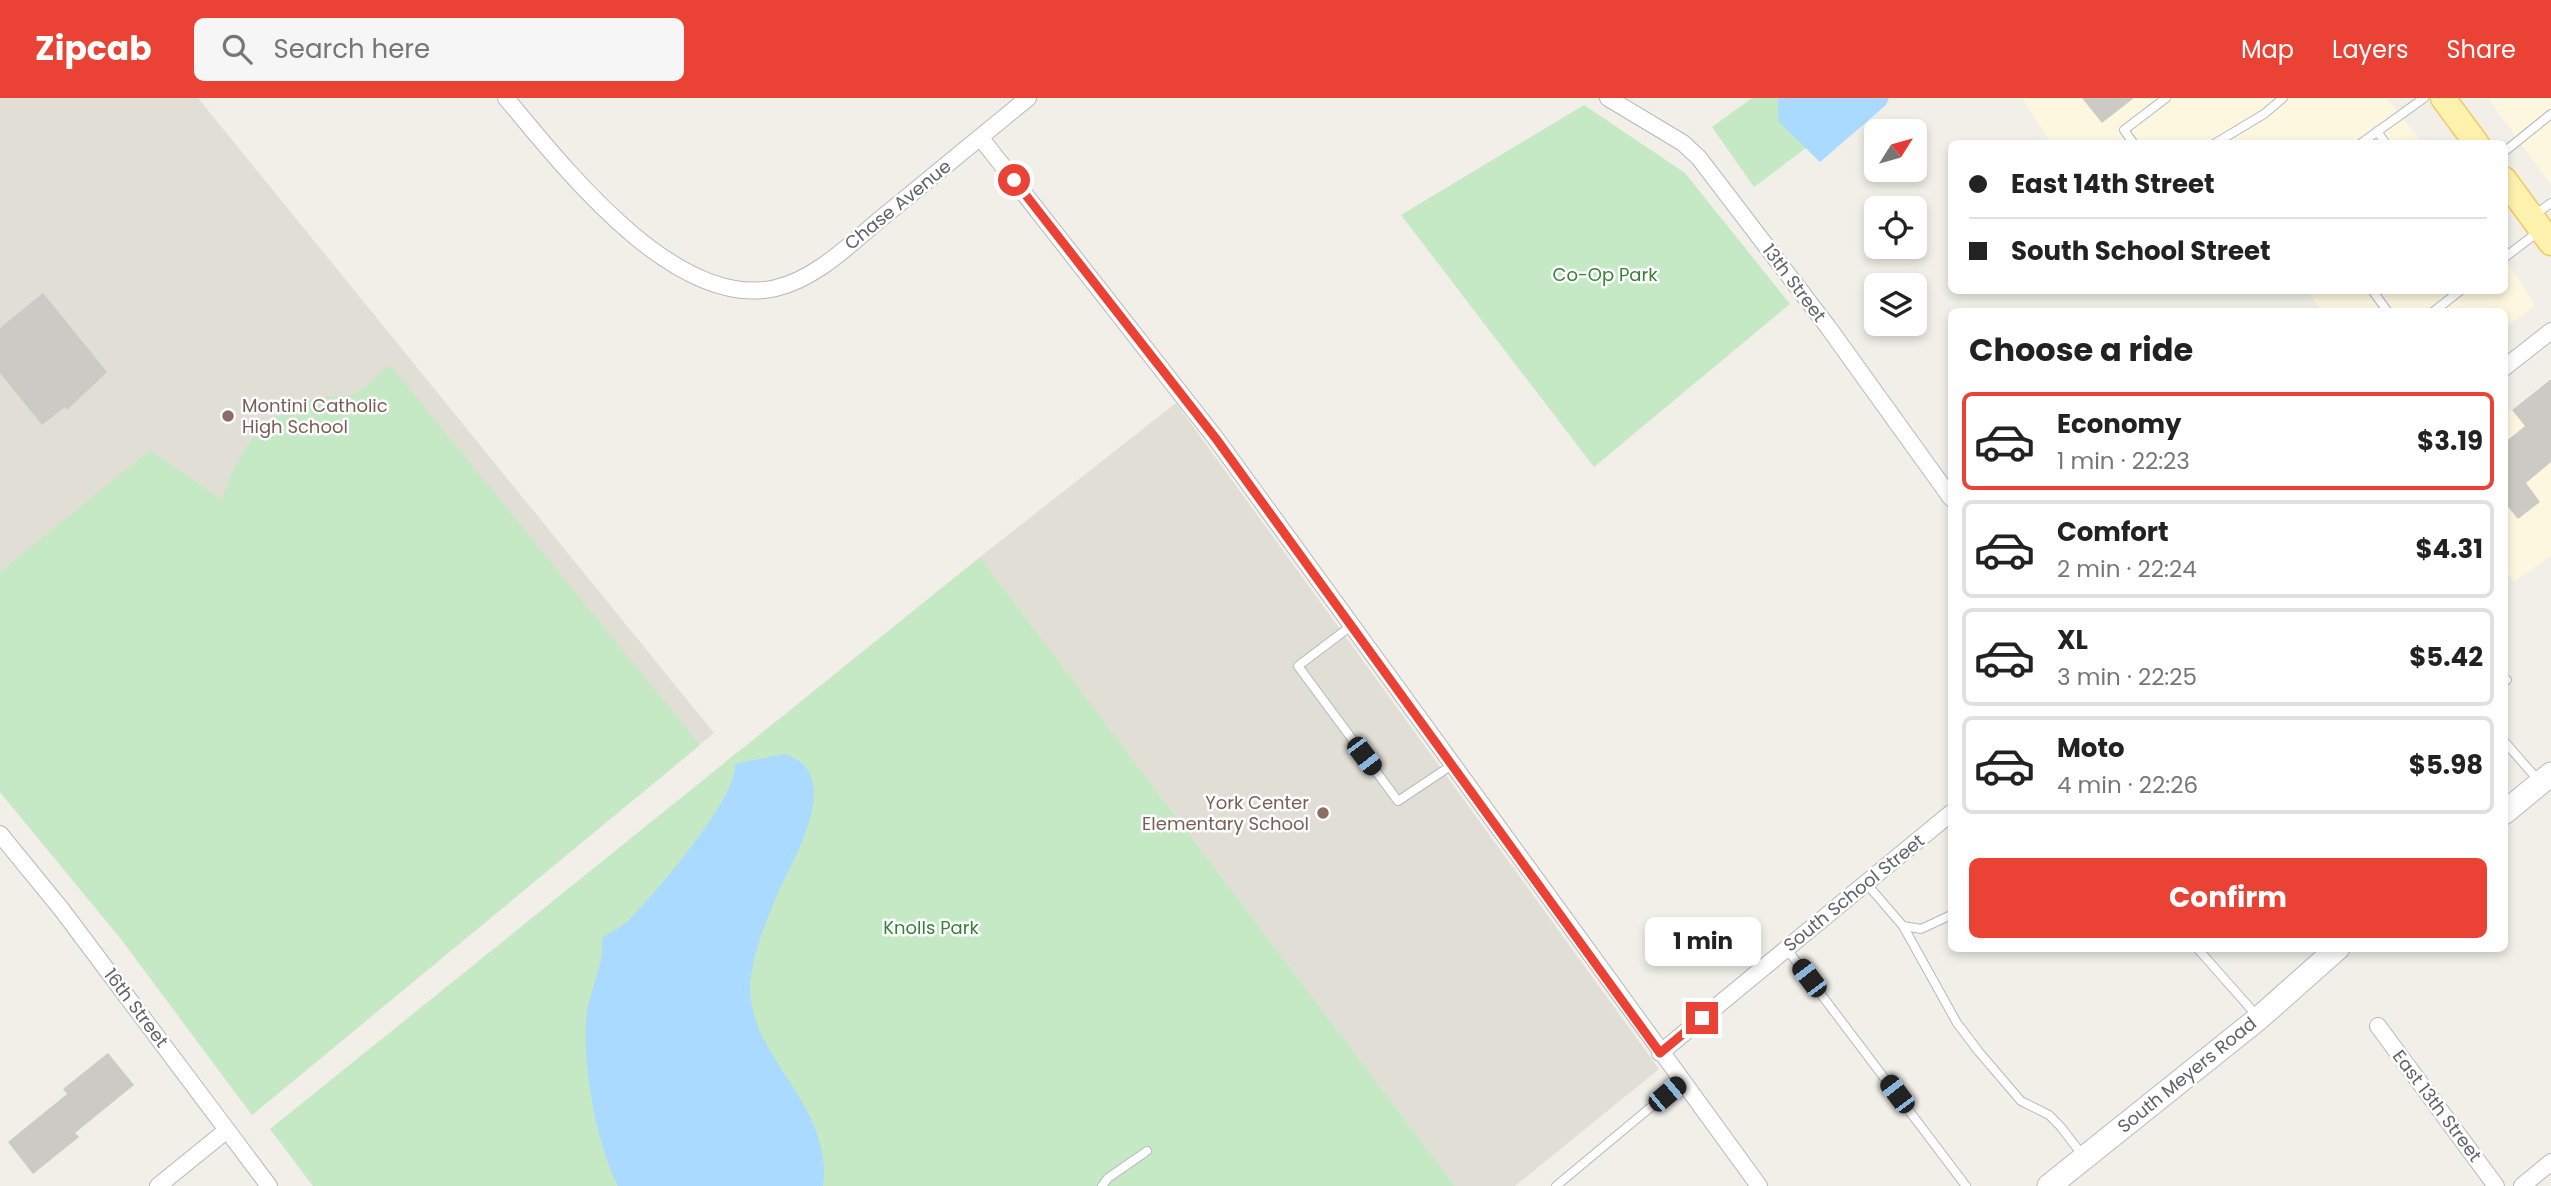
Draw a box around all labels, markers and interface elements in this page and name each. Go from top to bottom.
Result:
search box [194,18,684,81]
text: Zipcab [35,25,152,72]
icon: search [218,30,256,68]
text: Search here [274,31,430,67]
text: Map [2241,33,2294,66]
text: Layers [2332,33,2408,66]
text: Share [2446,33,2516,66]
north arrow [1864,119,1927,182]
map controls [1864,119,1927,336]
street label: Chase Avenue [839,154,956,255]
route start [998,164,1030,196]
text: East 14th Street [2011,166,2215,202]
button: locate [1864,196,1927,259]
text: South School Street [2011,233,2270,269]
street label: 13th Street [1757,238,1832,327]
park label: Co-Op Park [1552,262,1658,287]
button: layers [1864,273,1927,336]
text: Choose a ride [1969,327,2193,372]
place label: Montini Catholic High School [242,393,388,439]
text: Economy [2057,406,2181,442]
marker: Montini Catholic High School [220,408,236,424]
icon: car [1973,410,2036,473]
text: $3.19 [2417,423,2483,459]
text: 1 min · 22:23 [2057,445,2190,477]
text: Comfort [2057,514,2169,550]
icon: car [1973,518,2036,581]
text: $4.31 [2415,531,2483,567]
text: 2 min · 22:24 [2057,553,2197,585]
text: XL [2057,622,2088,658]
icon: car [1973,626,2036,689]
text: $5.42 [2409,639,2483,675]
text: 3 min · 22:25 [2057,661,2197,693]
text: Moto [2057,730,2125,766]
car [1343,733,1386,779]
icon: car [1973,734,2036,797]
text: $5.98 [2409,747,2483,783]
text: 4 min · 22:26 [2057,769,2198,801]
place label: York Center Elementary School [1142,790,1309,836]
marker: York Center Elementary School [1315,805,1331,821]
street label: South School Street [1778,828,1929,957]
button: Confirm [1969,858,2487,938]
park label: Knolls Park [883,915,979,940]
callout: 1 min [1644,916,1760,965]
text: 1 min [1673,925,1733,957]
car [1788,955,1831,1001]
street label: 16th Street [98,963,174,1052]
route end [1686,1002,1718,1034]
street label: South Meyers Road [2112,1011,2261,1138]
street label: East 13th Street [2387,1045,2488,1167]
car [1876,1071,1919,1117]
car [1645,1072,1690,1116]

